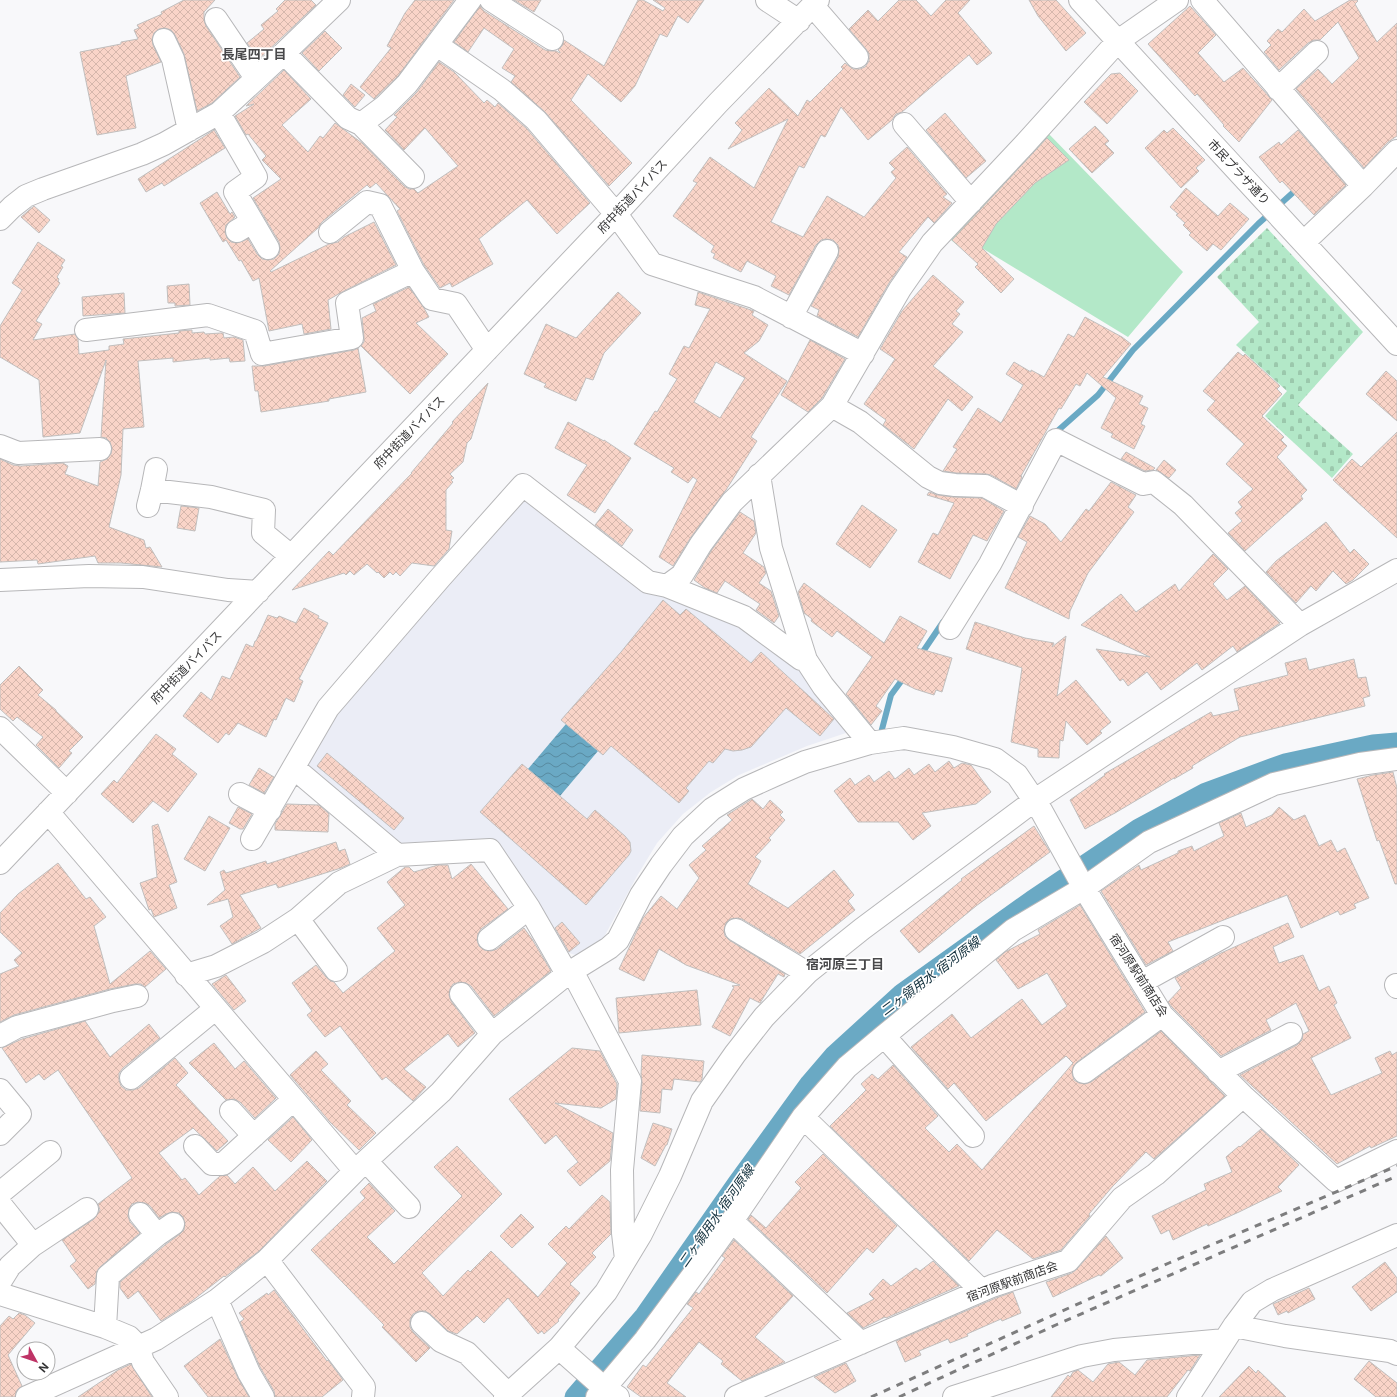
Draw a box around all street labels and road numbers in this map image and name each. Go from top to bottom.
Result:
street label: 市民プラザ通り [1205,136,1273,208]
street label: 府中街道バイパス [594,156,670,236]
street label: 府中街道バイパス [370,392,448,472]
street label: 府中街道バイパス [147,627,225,707]
street label: 宿河原駅前商店会 [1107,931,1171,1019]
street label: 宿河原駅前商店会 [964,1258,1060,1304]

